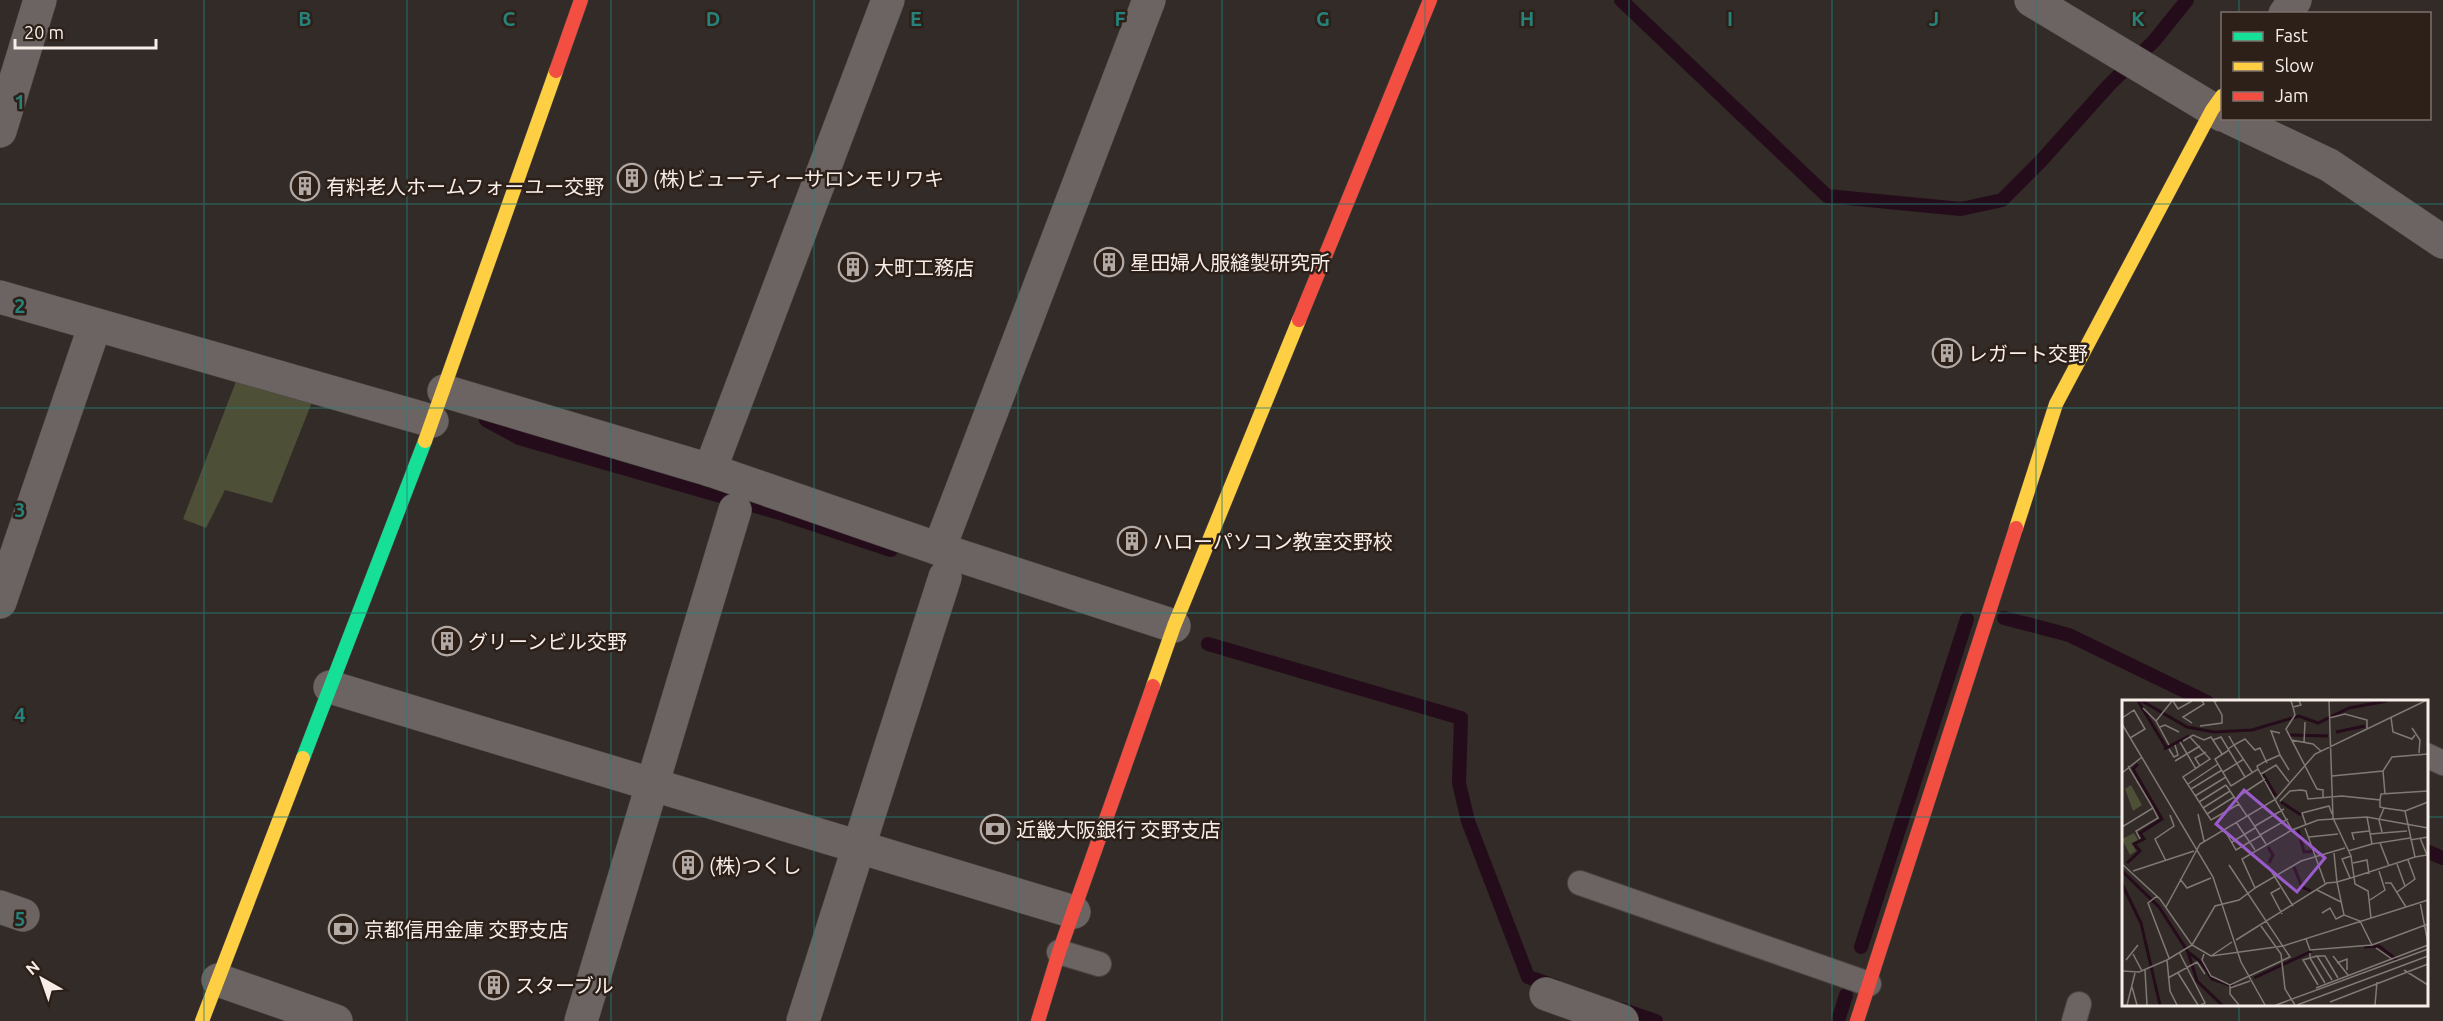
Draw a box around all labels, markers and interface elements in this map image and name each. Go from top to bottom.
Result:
text: B [298,7,312,30]
text: C [503,7,516,30]
text: D [706,7,720,30]
text: E [910,7,922,30]
text: F [1114,7,1126,30]
text: G [1316,7,1330,30]
text: H [1520,7,1534,30]
text: I [1727,7,1733,30]
text: J [1929,7,1939,30]
text: K [2131,7,2145,30]
scale bar [15,12,156,50]
legend [2221,12,2431,120]
text: 20 m [24,22,64,42]
text: Fast [2275,25,2308,45]
text: Slow [2275,55,2314,75]
text: Jam [2275,85,2309,105]
text: 1 [14,90,26,113]
building icon: (株)ビューティーサロンモリワキ [616,162,648,194]
place label: (株)ビューティーサロンモリワキ [653,167,944,190]
building icon: 有料老人ホームフォーユー交野 [289,170,321,202]
place label: 有料老人ホームフォーユー交野 [326,175,604,198]
building icon: 星田婦人服縫製研究所 [1093,246,1125,278]
building icon: 大町工務店 [837,251,869,283]
place label: 星田婦人服縫製研究所 [1130,251,1330,274]
place label: 大町工務店 [874,256,974,279]
text: 2 [14,294,26,317]
building icon: レガート交野 [1931,337,1963,369]
place label: レガート交野 [1968,342,2088,365]
text: 3 [14,498,26,521]
building icon: ハローパソコン教室交野校 [1116,525,1148,557]
place label: ハローパソコン教室交野校 [1153,530,1393,553]
building icon: グリーンビル交野 [431,625,463,657]
place label: グリーンビル交野 [468,630,627,653]
inset map [2122,700,2428,1006]
text: 4 [14,703,26,726]
bank icon: 近畿大阪銀行 交野支店 [979,813,1011,845]
place label: 近畿大阪銀行 交野支店 [1016,818,1221,841]
building icon: (株)つくし [672,849,704,881]
place label: (株)つくし [709,854,802,877]
text: 5 [14,907,26,930]
bank icon: 京都信用金庫 交野支店 [327,913,359,945]
place label: 京都信用金庫 交野支店 [364,918,569,941]
north arrow [12,949,72,1009]
text: N [22,957,43,978]
building icon: スターブル [478,969,510,1001]
place label: スターブル [515,974,614,997]

